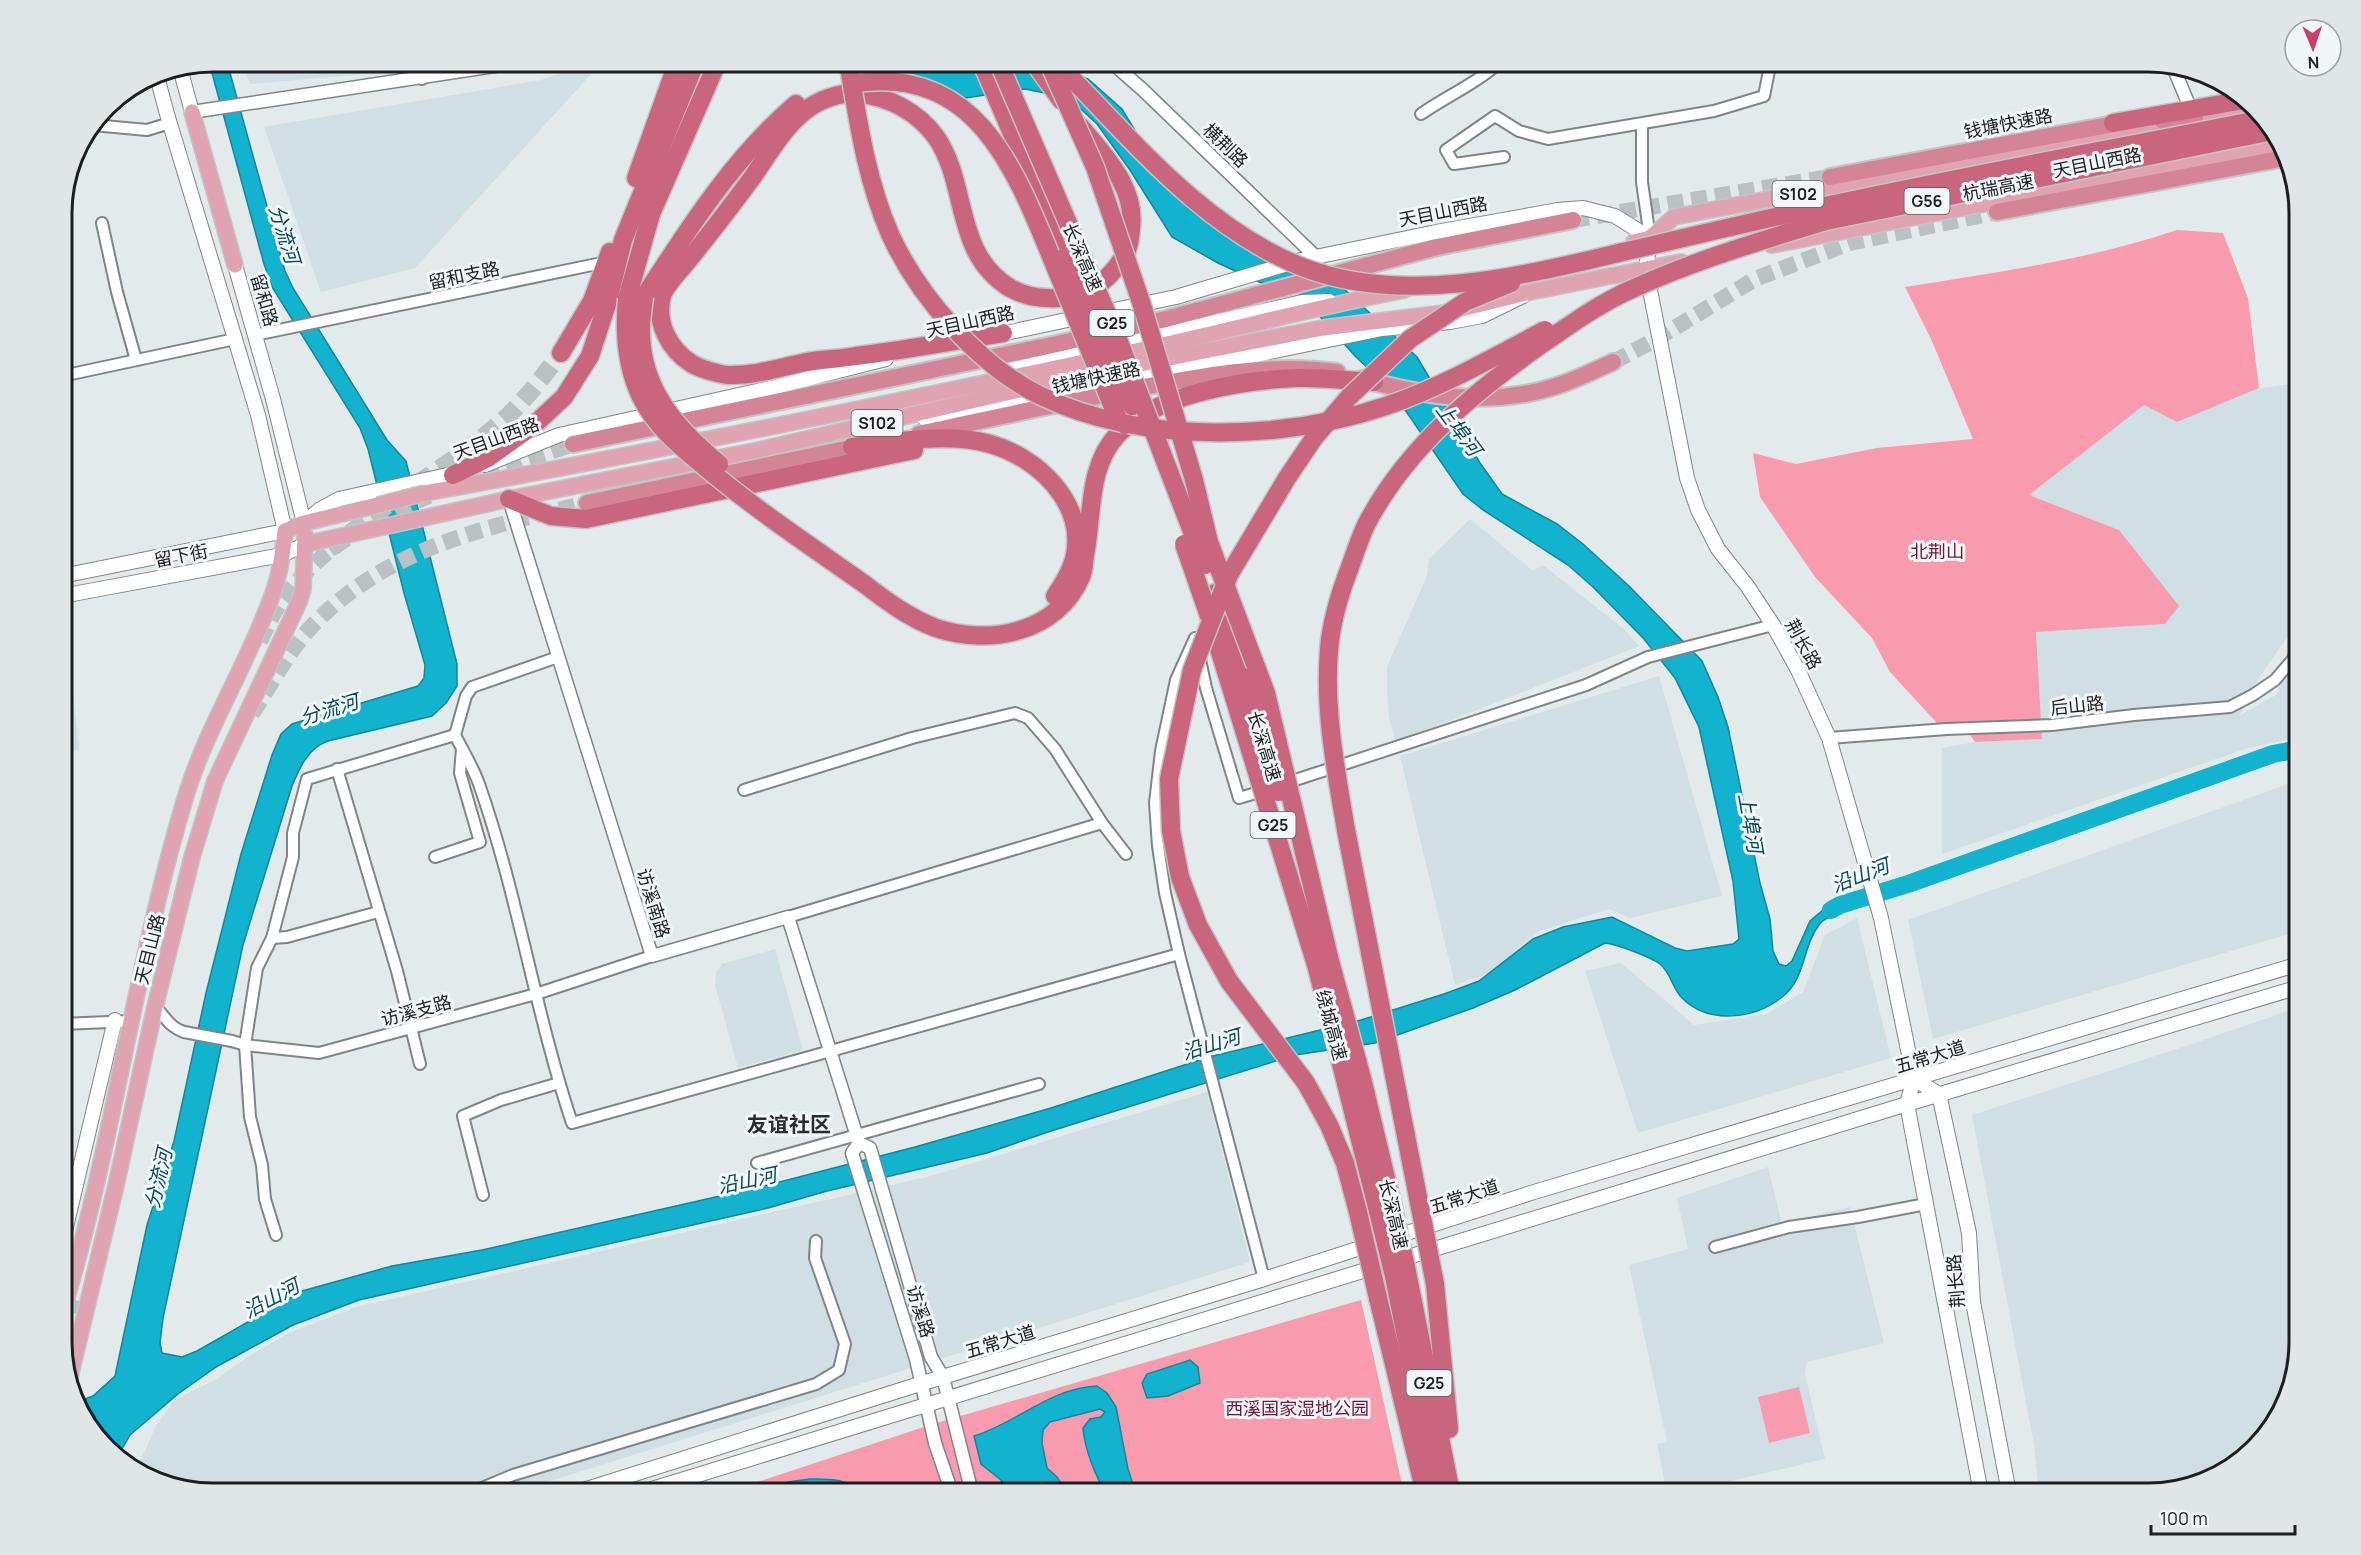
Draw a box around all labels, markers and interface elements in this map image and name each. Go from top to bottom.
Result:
north arrow [2283,18,2343,78]
text: N [2307,52,2320,74]
street label: 钱塘快速路 [1962,103,2054,143]
street label: 横荆路 [1198,118,1254,172]
street label: 天目山西路 [2051,142,2143,182]
street label: 杭瑞高速 [1960,168,2036,206]
road number: S102 [1772,181,1824,207]
road number: G56 [1904,188,1950,214]
street label: 天目山西路 [1397,191,1489,231]
water label: 分流河 [263,201,308,270]
street label: 长深高速 [1058,219,1108,295]
street label: 留和支路 [426,256,502,294]
street label: 留和路 [246,271,284,329]
street label: 天目山西路 [923,300,1017,342]
road number: G25 [1090,310,1134,336]
street label: 钱塘快速路 [1049,356,1143,398]
water label: 上埠河 [1430,397,1490,464]
road number: S102 [852,410,902,436]
street label: 天目山西路 [450,411,542,465]
street label: 留下街 [152,538,210,572]
park label: 北荆山 [1910,539,1964,563]
street label: 荆长路 [1780,615,1828,673]
water label: 分流河 [296,686,365,731]
street label: 后山路 [2049,690,2105,720]
street label: 长深高速 [1243,708,1287,784]
water label: 上埠河 [1732,791,1770,859]
road number: G25 [1250,812,1296,838]
water label: 沿山河 [1827,850,1897,898]
street label: 访溪南路 [632,865,676,941]
street label: 天目山路 [129,911,169,987]
street label: 绕城高速 [1311,987,1353,1063]
street label: 访溪支路 [378,989,454,1031]
water label: 沿山河 [1178,1021,1247,1066]
street label: 五常大道 [1892,1034,1968,1078]
district label: 友谊社区 [747,1110,831,1138]
water label: 分流河 [138,1142,179,1210]
water label: 沿山河 [715,1160,783,1199]
street label: 五常大道 [1426,1173,1502,1219]
street label: 长深高速 [1374,1176,1414,1252]
street label: 荆长路 [1941,1253,1969,1309]
water label: 沿山河 [238,1270,307,1324]
street label: 访溪路 [902,1282,940,1340]
street label: 五常大道 [962,1319,1038,1363]
road number: G25 [1406,1370,1452,1396]
park label: 西溪国家湿地公园 [1225,1396,1369,1420]
scale bar [2151,1498,2295,1536]
text: 100 m [2160,1506,2208,1530]

